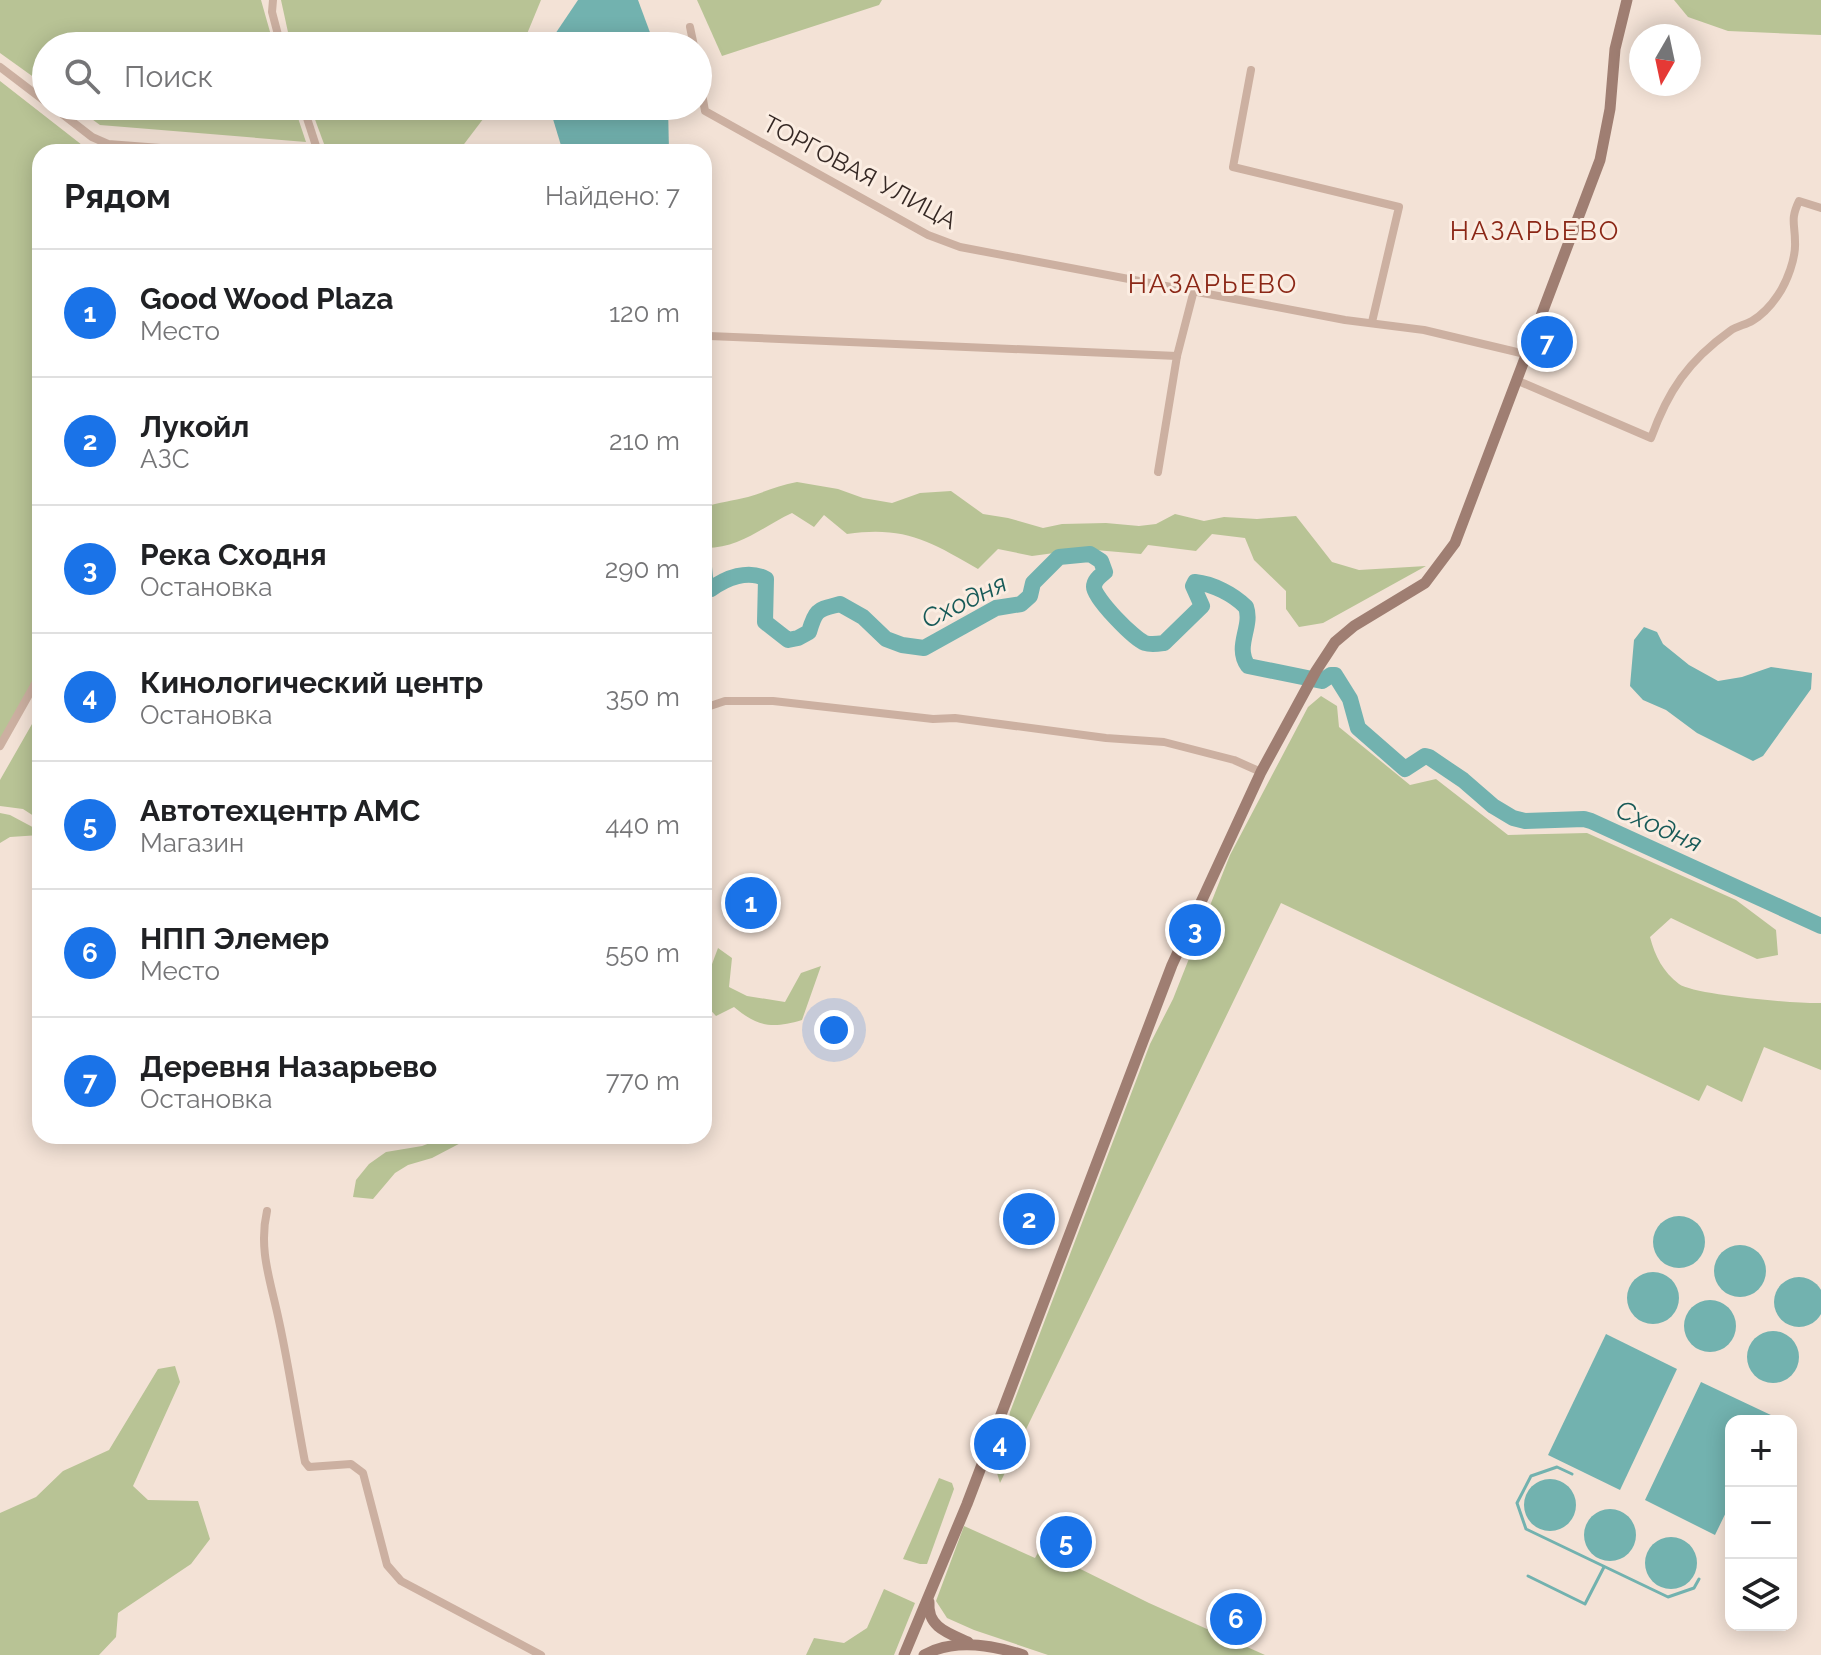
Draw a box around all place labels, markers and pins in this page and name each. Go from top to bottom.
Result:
pin: 7 [1521,312,1573,372]
pin: 1 [725,873,777,933]
pin: 3 [1169,900,1221,960]
pin: 2 [1003,1189,1055,1249]
pin: 4 [974,1414,1026,1474]
pin: 5 [1040,1512,1092,1572]
pin: 6 [1210,1589,1262,1649]

